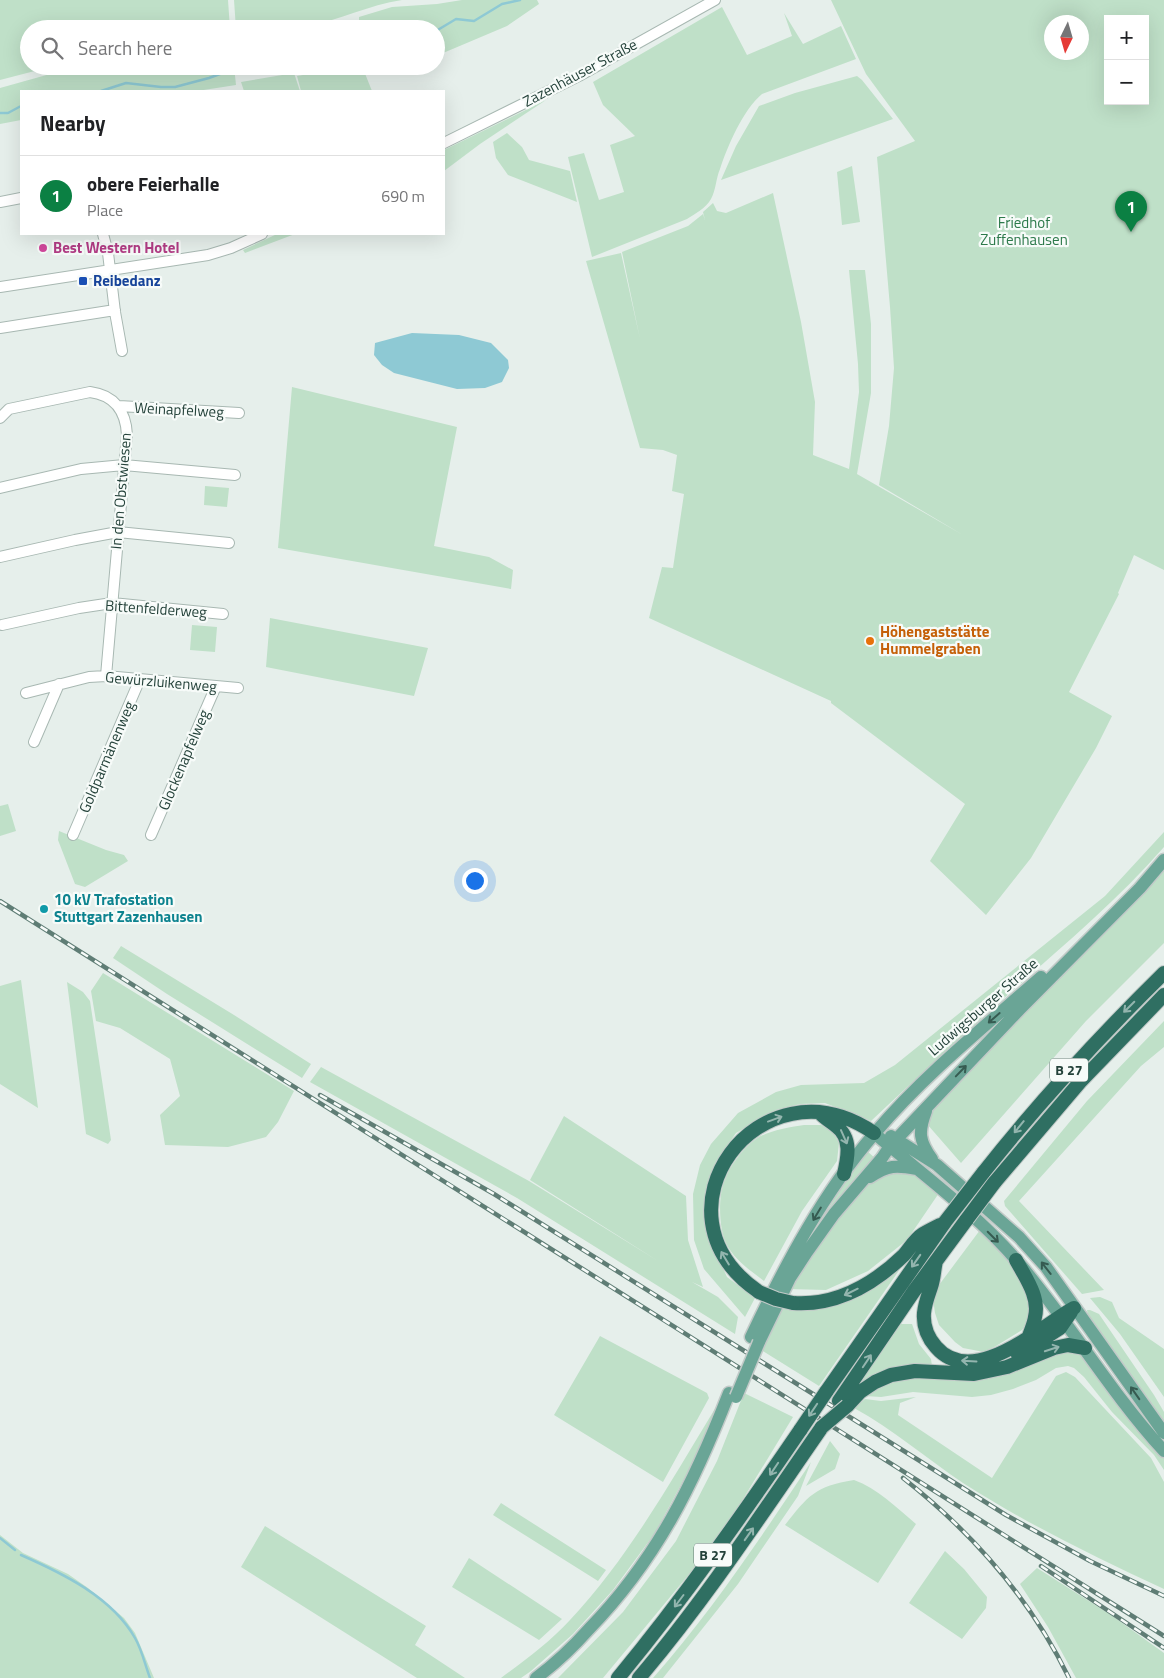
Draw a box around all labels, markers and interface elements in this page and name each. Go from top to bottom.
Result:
north arrow [1044,15,1089,60]
map controls [1104,15,1149,105]
button: + [1104,15,1149,60]
search box [20,20,445,75]
text: Search here [78,33,172,62]
street label: Zazenhäuser Straße [518,33,641,112]
icon: search [38,34,66,62]
button: − [1104,60,1149,105]
text: Nearby [40,107,105,139]
text: obere Feierhalle [87,169,219,198]
text: 1 [52,184,60,208]
text: 690 m [381,184,425,208]
pin: 1 [1115,191,1147,232]
text: Place [87,198,123,222]
park label: Friedhof Zuffenhausen [980,211,1068,251]
place label: Best Western Hotel [53,236,180,259]
marker: Best Western Hotel [37,242,49,254]
place label: Reibedanz [93,269,161,292]
marker: Reibedanz [77,275,89,287]
street label: Weinapfelweg [134,396,225,423]
street label: In den Obstwiesen [104,432,137,550]
street label: Bittenfelderweg [104,593,208,624]
place label: Höhengaststätte Hummelgraben [880,620,990,660]
marker: Höhengaststätte Hummelgraben [864,635,876,647]
street label: Gewürzluikenweg [104,665,218,698]
street label: Goldparmänenweg [73,697,141,816]
street label: Glockenapfelweg [152,705,215,814]
your location [462,868,488,894]
place label: 10 kV Trafostation Stuttgart Zazenhausen [54,888,202,928]
marker: 10 kV Trafostation Stuttgart Zazenhausen [38,903,50,915]
street label: Ludwigsburger Straße [923,952,1043,1061]
one-way arrow [1123,1001,1135,1013]
one-way arrow [987,1013,1000,1024]
road number: B 27 [1050,1058,1088,1082]
one-way arrow [955,1064,967,1077]
one-way arrow [767,1114,783,1123]
one-way arrow [1014,1120,1025,1133]
one-way arrow [839,1130,849,1145]
one-way arrow [811,1206,821,1220]
one-way arrow [986,1230,998,1242]
one-way arrow [719,1251,729,1265]
one-way arrow [911,1254,921,1268]
one-way arrow [1040,1262,1051,1275]
one-way arrow [844,1288,859,1297]
one-way arrow [1043,1344,1059,1353]
one-way arrow [862,1354,872,1368]
one-way arrow [961,1356,977,1365]
one-way arrow [1130,1386,1140,1400]
one-way arrow [808,1403,818,1417]
one-way arrow [769,1462,779,1476]
one-way arrow [744,1527,754,1541]
road number: B 27 [694,1544,732,1566]
one-way arrow [674,1594,684,1608]

